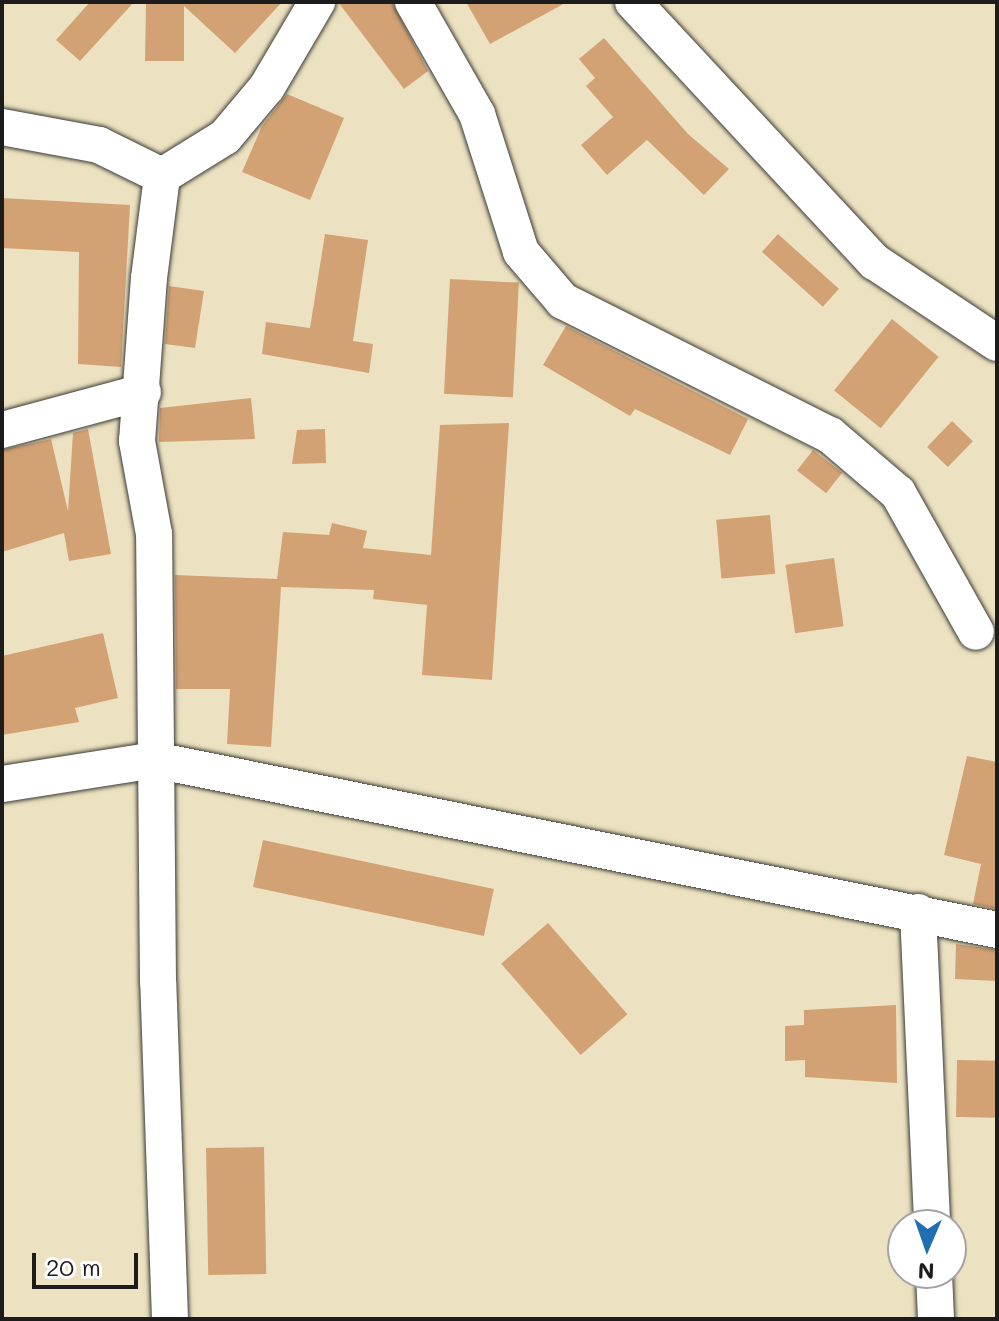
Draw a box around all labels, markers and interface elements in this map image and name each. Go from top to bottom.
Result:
north arrow [887,1209,967,1289]
scale bar [36,1237,142,1287]
text: 20 m [46,1251,101,1282]
text: N [917,1257,935,1286]

